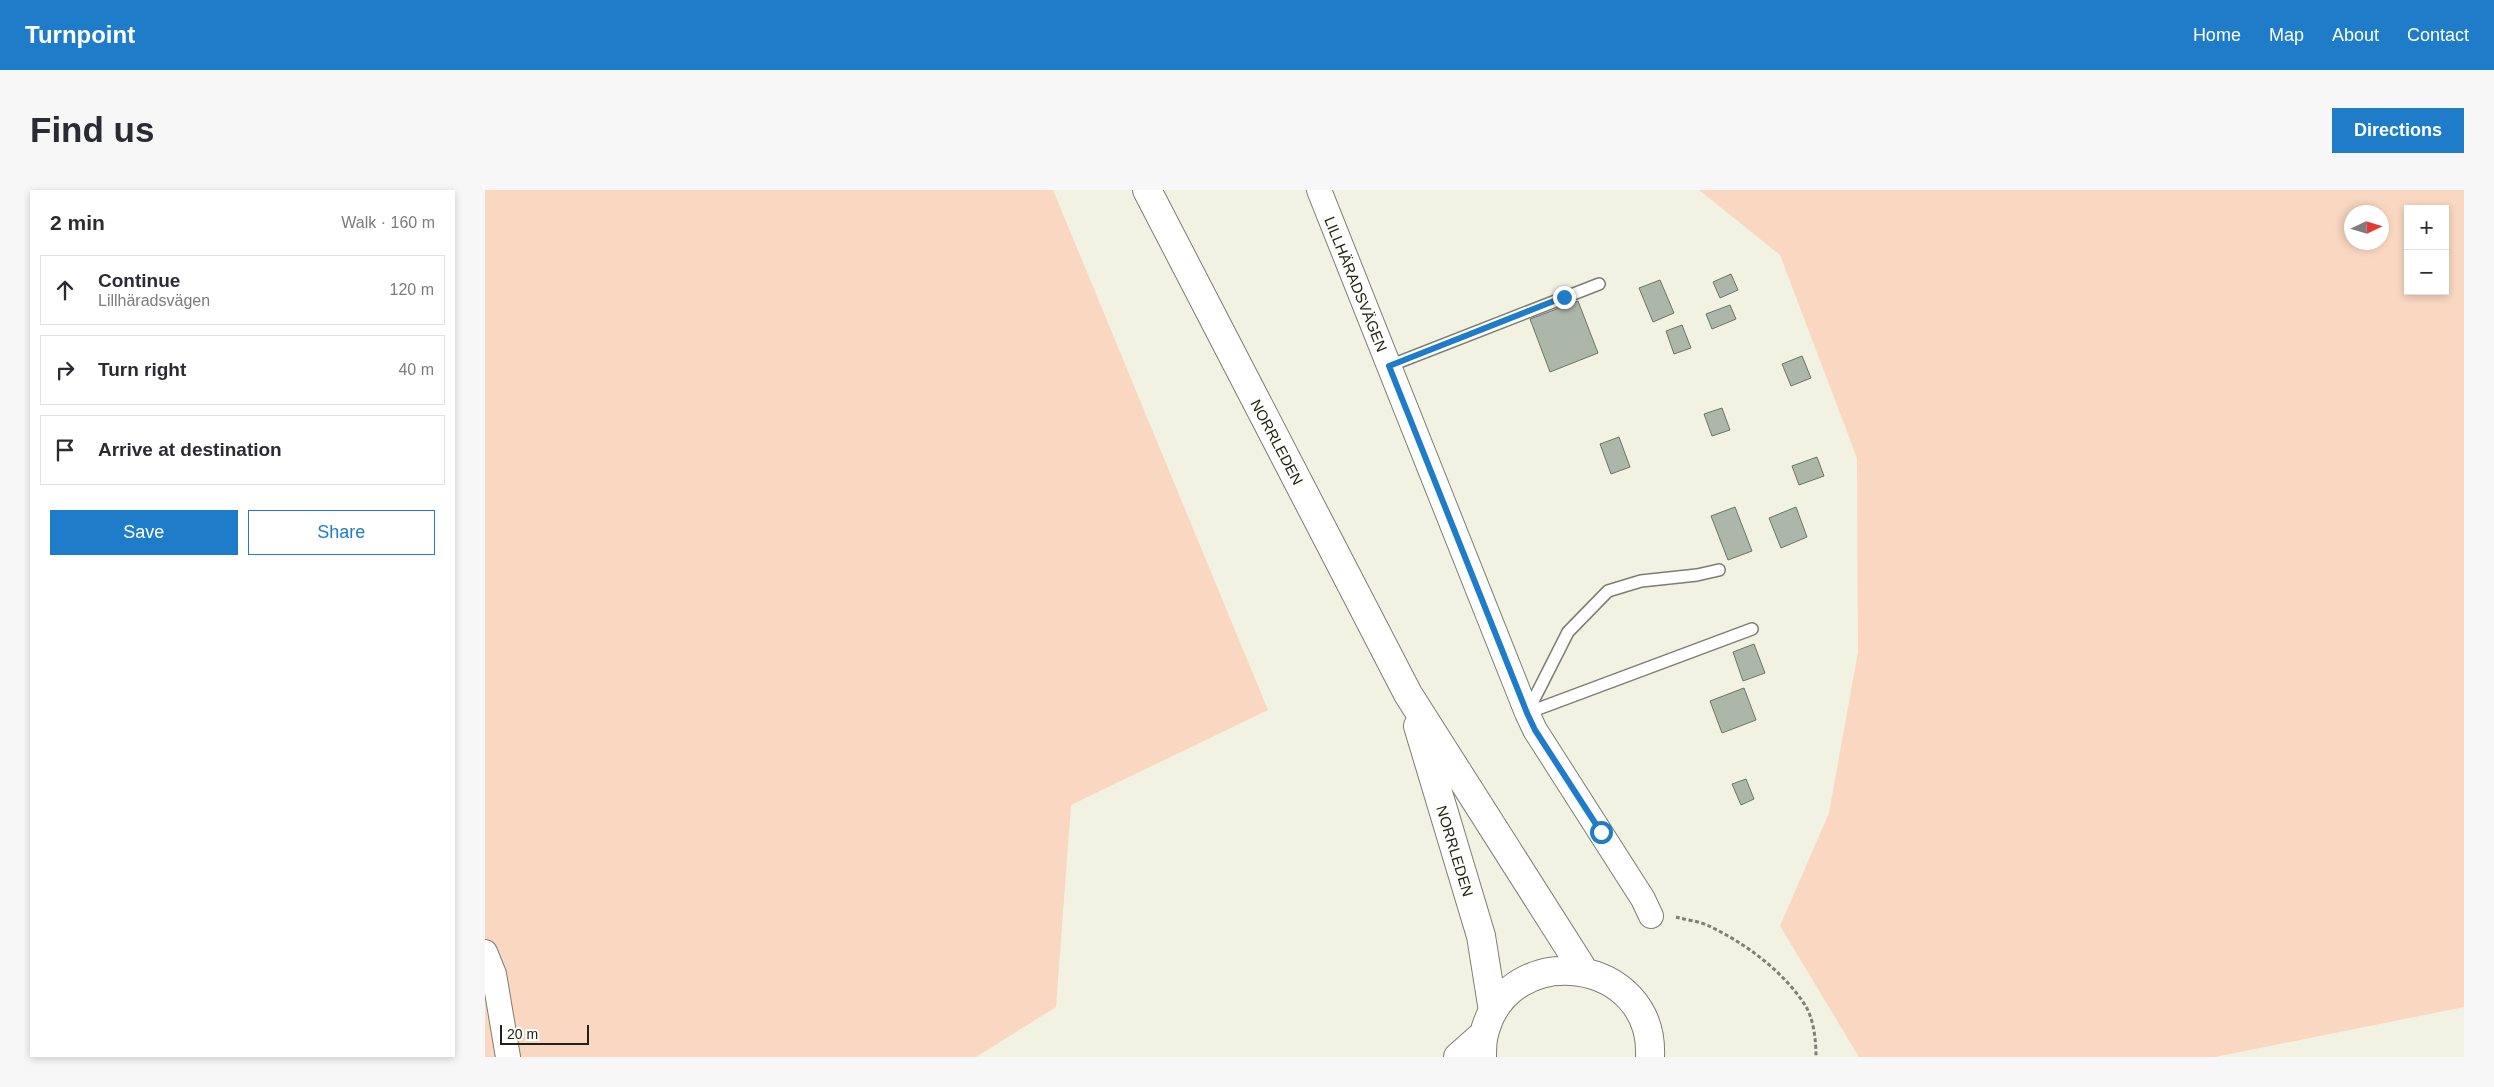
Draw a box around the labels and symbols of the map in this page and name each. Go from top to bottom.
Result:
north arrow [2344,205,2389,250]
street label: LILLHÄRADSVÄGEN [1321,214,1391,354]
route end [1553,286,1576,309]
street label: NORRLEDEN [1247,396,1307,488]
street label: NORRLEDEN [1433,803,1477,899]
route start [1590,821,1613,844]
scale bar [500,1022,589,1045]

